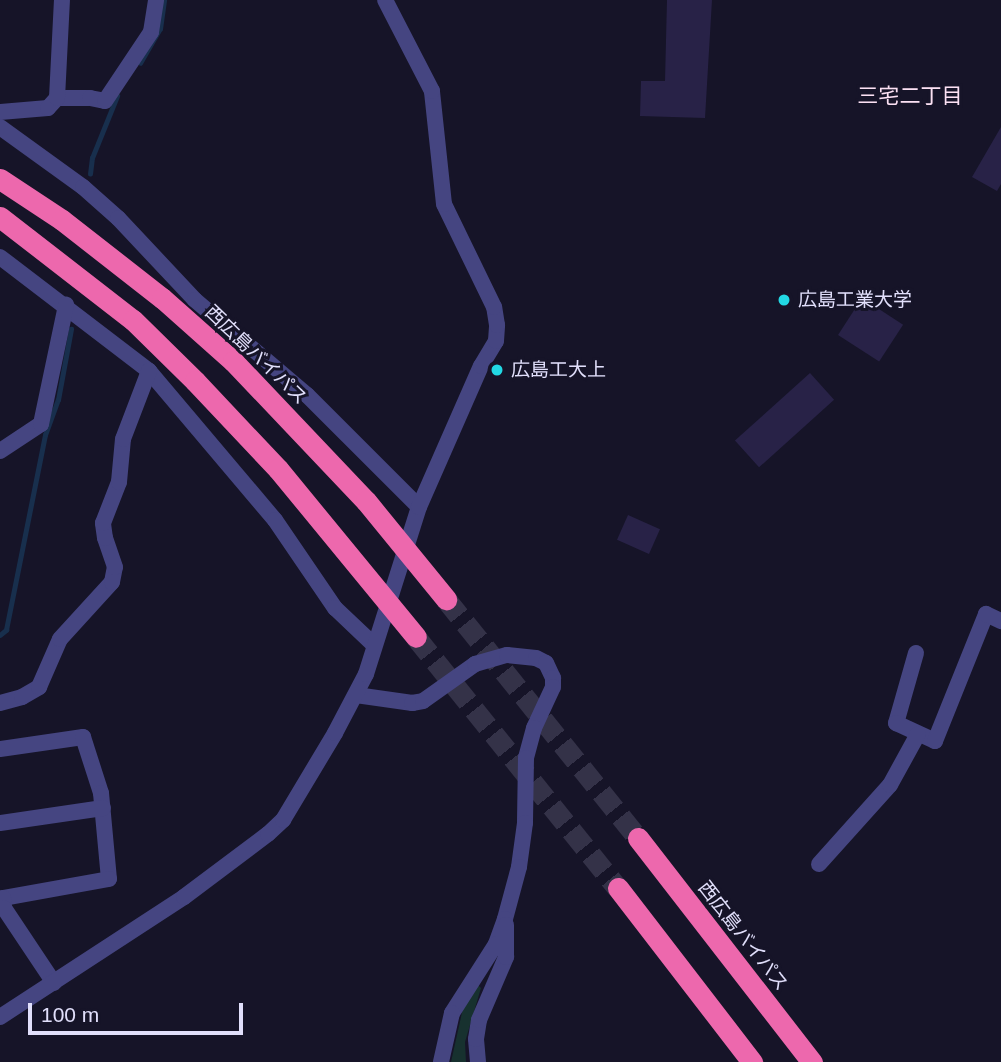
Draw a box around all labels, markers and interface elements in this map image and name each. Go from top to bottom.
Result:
district label: 三宅二丁目 [858,83,962,109]
place label: 広島工業大学 [798,289,912,311]
marker: 広島工業大学 [776,292,792,308]
street label: 西広島バイパス [200,301,312,409]
place label: 広島工大上 [511,359,606,381]
marker: 広島工大上 [489,362,505,378]
street label: 西広島バイパス [693,877,793,995]
scale bar [32,988,247,1032]
text: 100 m [41,1003,99,1026]

